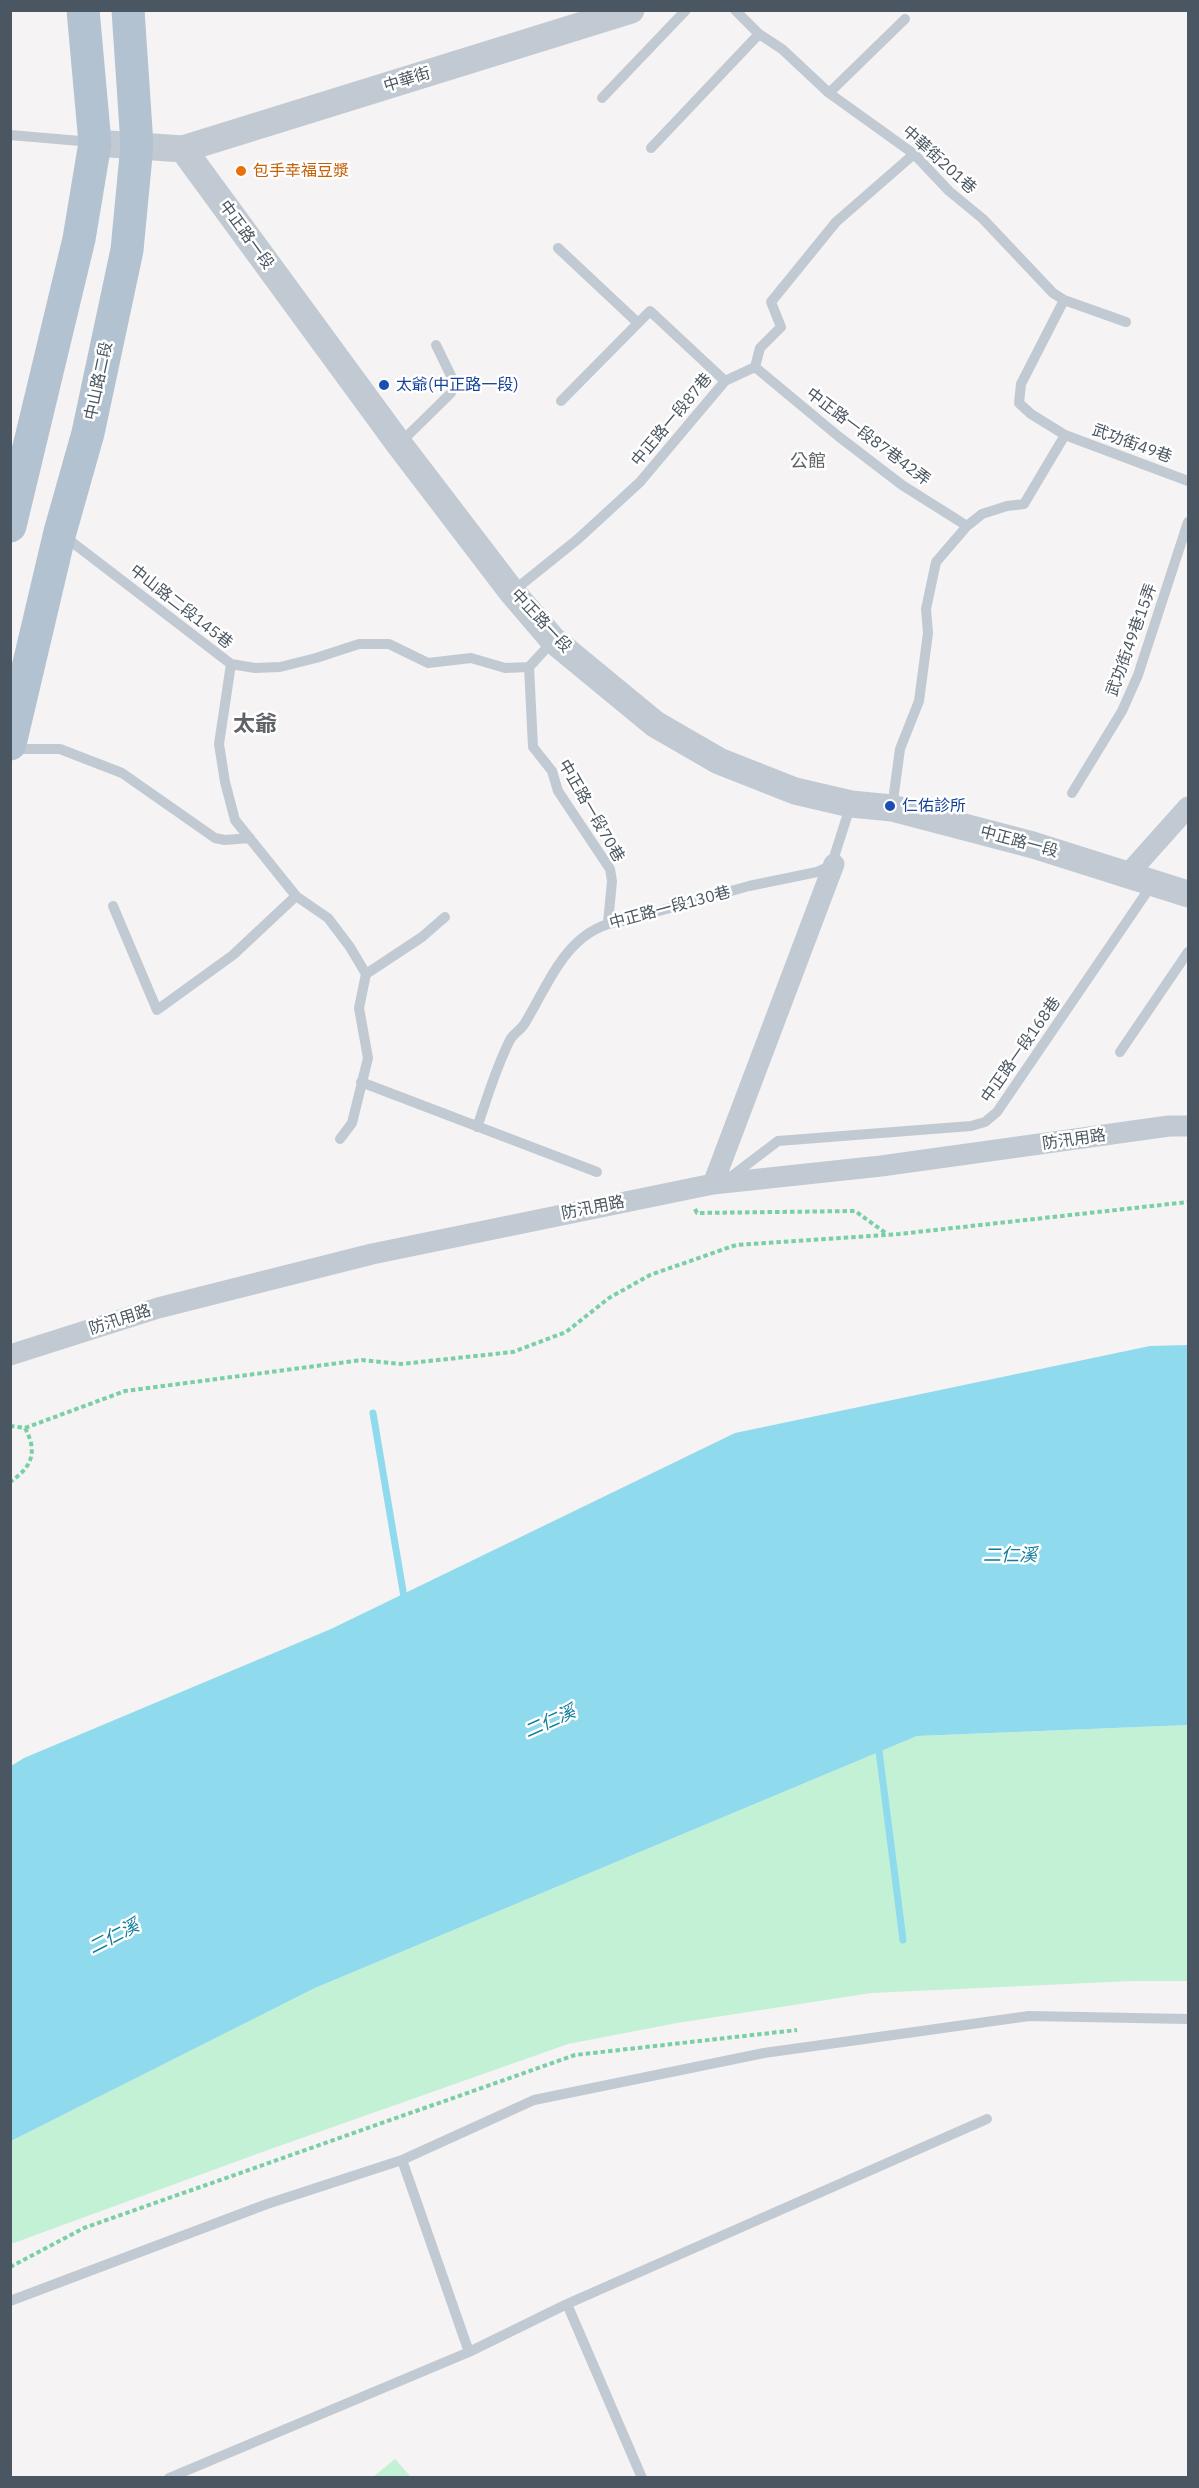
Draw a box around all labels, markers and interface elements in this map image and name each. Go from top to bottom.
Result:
street label: 中華街 [381,64,433,96]
street label: 中華街201巷 [898,122,980,198]
place label: 包手幸福豆漿 [253,161,349,181]
marker: 包手幸福豆漿 [234,164,248,178]
street label: 中正路一段 [215,197,277,273]
street label: 中山路二段 [81,340,117,422]
street label: 中正路一段87巷 [628,370,716,470]
place label: 太爺(中正路一段) [396,375,519,395]
marker: 太爺(中正路一段) [377,378,391,392]
street label: 中正路一段87巷42弄 [802,384,934,490]
street label: 武功街49巷 [1090,421,1174,467]
district label: 公館 [790,451,826,473]
street label: 中山路二段145巷 [126,561,236,653]
street label: 武功街49巷15弄 [1103,581,1161,699]
street label: 中正路一段 [507,585,575,657]
district label: 太爺 [233,712,277,738]
street label: 中正路一段70巷 [554,756,628,866]
place label: 仁佑診所 [902,796,966,816]
marker: 仁佑診所 [883,799,897,813]
street label: 中正路一段 [978,822,1060,862]
street label: 中正路一段130巷 [607,883,733,933]
street label: 中正路一段168巷 [977,993,1065,1107]
street label: 防汛用路 [1041,1126,1107,1154]
street label: 防汛用路 [560,1192,626,1224]
street label: 防汛用路 [87,1301,153,1339]
water label: 二仁溪 [983,1545,1037,1567]
water label: 二仁溪 [521,1701,579,1743]
water label: 二仁溪 [85,1915,143,1959]

